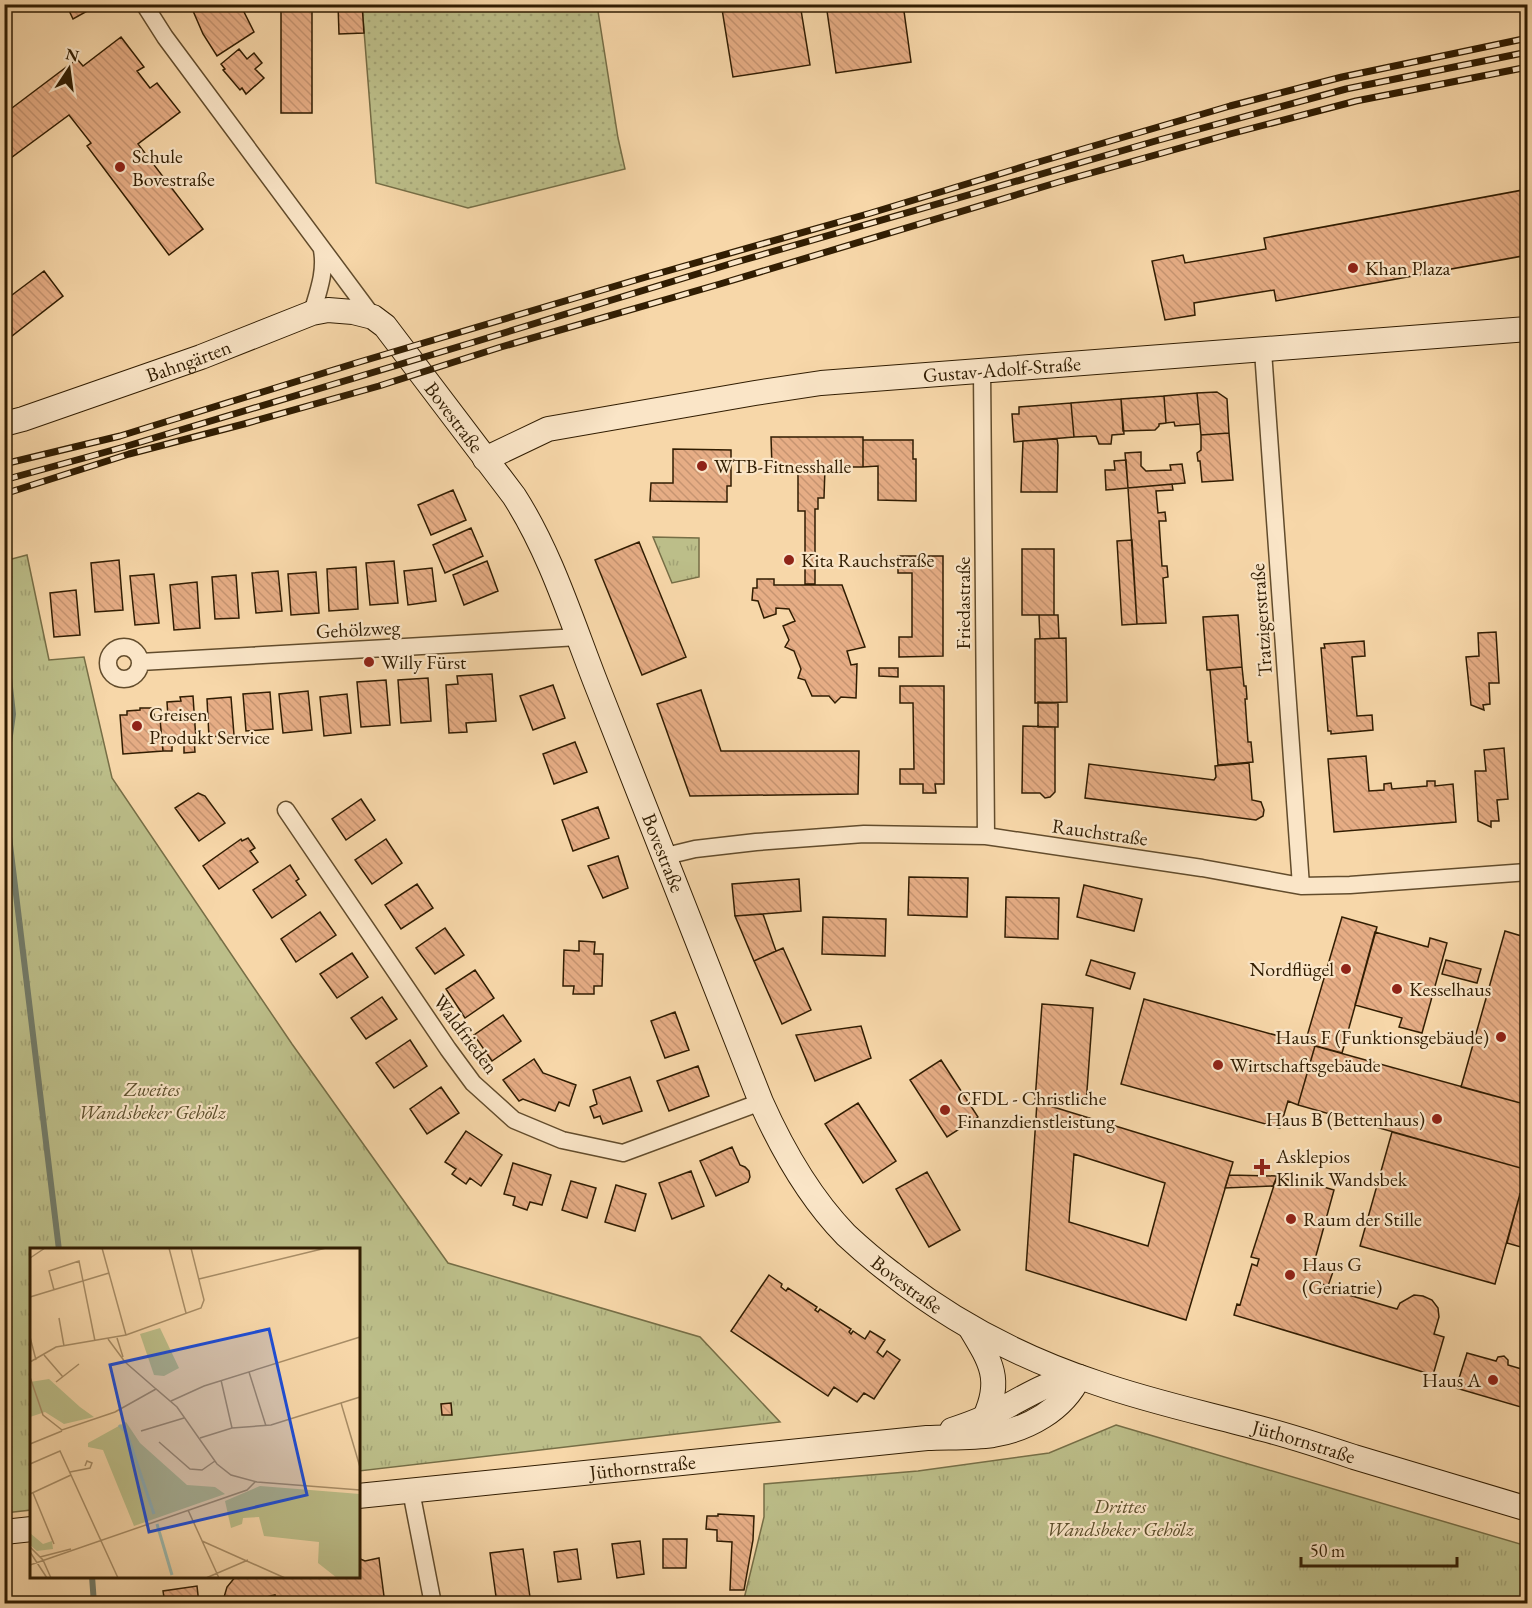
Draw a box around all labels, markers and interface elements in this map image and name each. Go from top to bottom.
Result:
north arrow [39,39,99,99]
text: N [64,43,81,67]
place label: Schule Bovestraße [132,143,215,192]
marker: Schule Bovestraße [113,160,127,174]
place label: Khan Plaza [1365,255,1450,281]
marker: Khan Plaza [1346,261,1360,275]
street label: Bahngärten [142,333,235,388]
street label: Gustav-Adolf-Straße [922,350,1082,388]
street label: Bovestraße [419,376,490,458]
place label: WTB-Fitnesshalle [714,453,852,479]
marker: WTB-Fitnesshalle [695,459,709,473]
place label: Kita Rauchstraße [801,547,934,573]
marker: Kita Rauchstraße [782,553,796,567]
street label: Friedastraße [950,556,976,649]
street label: Tratzigerstraße [1244,562,1278,677]
street label: Gehölzweg [315,614,401,644]
place label: Willy Fürst [381,649,467,675]
marker: Willy Fürst [362,655,376,669]
place label: Greisen Produkt Service [149,701,270,750]
marker: Greisen Produkt Service [130,719,144,733]
street label: Bovestraße [636,809,691,896]
street label: Rauchstraße [1050,812,1150,852]
place label: Nordflügel [1250,956,1334,982]
marker: Nordflügel [1339,962,1353,976]
place label: Kesselhaus [1409,976,1491,1002]
marker: Kesselhaus [1390,982,1404,996]
street label: Waldfrieden [428,989,505,1079]
place label: Haus F (Funktionsgebäude) [1275,1024,1489,1050]
marker: Haus F (Funktionsgebäude) [1494,1030,1508,1044]
place label: Wirtschaftsgebäude [1230,1052,1381,1078]
marker: Wirtschaftsgebäude [1211,1058,1225,1072]
park label: Zweites Wandsbeker Gehölz [78,1076,227,1125]
place label: CFDL - Christliche Finanzdienstleistung [957,1085,1115,1134]
marker: CFDL - Christliche Finanzdienstleistung [938,1103,952,1117]
place label: Haus B (Bettenhaus) [1266,1106,1425,1132]
marker: Haus B (Bettenhaus) [1430,1112,1444,1126]
place label: Asklepios Klinik Wandsbek [1275,1143,1408,1192]
marker: Asklepios Klinik Wandsbek [1253,1158,1271,1176]
place label: Raum der Stille [1303,1206,1422,1232]
marker: Raum der Stille [1284,1212,1298,1226]
inset map [30,1248,360,1578]
street label: Bovestraße [866,1249,948,1320]
place label: Haus G (Geriatrie) [1302,1251,1382,1300]
marker: Haus G (Geriatrie) [1283,1268,1297,1282]
place label: Haus A [1422,1367,1481,1393]
marker: Haus A [1486,1373,1500,1387]
street label: Jüthornstraße [1247,1413,1359,1470]
street label: Jüthornstraße [586,1449,697,1486]
park label: Drittes Wandsbeker Gehölz [1046,1493,1195,1542]
scale bar [1301,1530,1457,1568]
text: 50 m [1310,1539,1345,1562]

